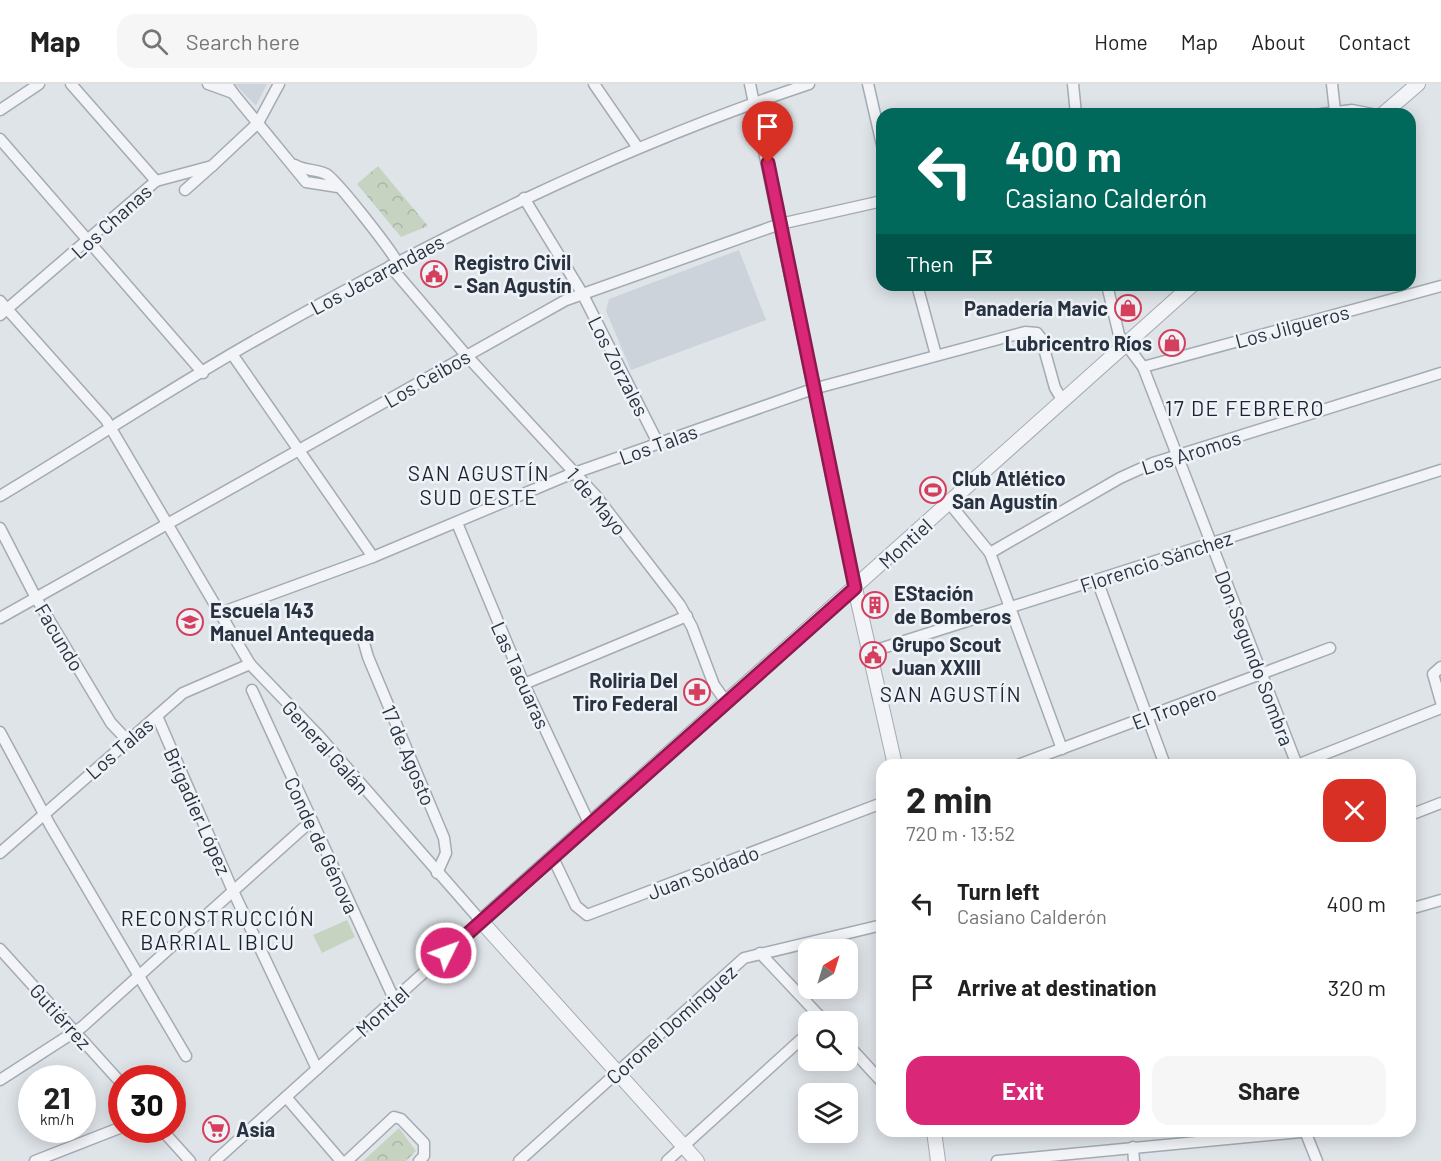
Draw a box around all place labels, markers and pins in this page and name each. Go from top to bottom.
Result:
pin [742,101,793,163]
place label: Registro Civil - San Agustín [454,250,572,297]
public building icon: Registro Civil - San Agustín [419,259,449,289]
shop icon: Panadería Mavic [1113,293,1143,323]
place label: Panadería Mavic [964,296,1108,320]
shop icon: Lubricentro Ríos [1157,328,1187,358]
place label: Lubricentro Ríos [1005,331,1152,355]
place label: Club Atlético San Agustín [952,466,1066,513]
sports icon: Club Atlético San Agustín [918,475,948,505]
place label: EStación de Bomberos [894,581,1011,628]
building icon: EStación de Bomberos [860,590,890,620]
place label: Escuela 143 Manuel Antequeda [210,598,374,645]
school or university icon: Escuela 143 Manuel Antequeda [175,607,205,637]
place label: Grupo Scout Juan XXIII [892,632,1001,679]
public building icon: Grupo Scout Juan XXIII [858,640,888,670]
place label: Roliria Del Tiro Federal [573,668,678,715]
pharmacy icon: Roliria Del Tiro Federal [682,677,712,707]
supermarket icon: Asia [201,1114,231,1144]
place label: Asia [236,1117,275,1141]

